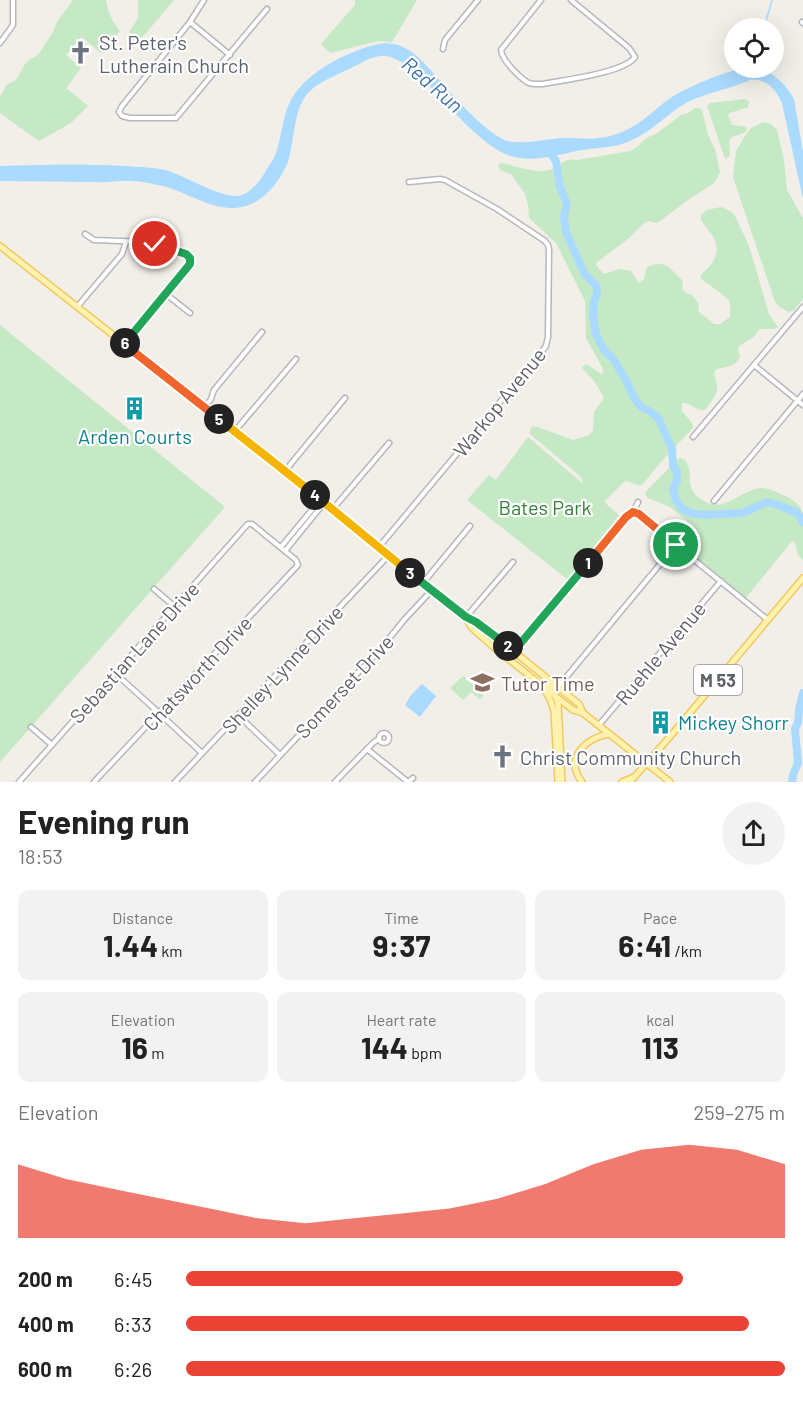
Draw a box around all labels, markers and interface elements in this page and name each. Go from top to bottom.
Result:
map controls [724,18,784,78]
button: locate [724,18,784,78]
place label: St. Peter's Lutherain Church [99,30,249,77]
church icon: St. Peter's Lutherain Church [68,40,94,66]
water label: Red Run [397,51,469,117]
pin [129,218,180,269]
icon: check [138,227,171,260]
pin: 6 [110,328,140,358]
text: 6 [121,333,129,352]
street label: Warkop Avenue [448,343,550,461]
building icon: Arden Courts [122,396,148,422]
pin: 5 [204,404,234,434]
text: 5 [215,409,223,428]
place label: Arden Courts [78,424,192,448]
pin: 4 [300,480,330,510]
text: 4 [310,485,320,504]
park label: Bates Park [499,495,591,519]
pin [650,519,701,570]
icon: arrive [659,528,692,561]
pin: 1 [573,548,603,578]
text: 1 [585,553,591,572]
pin: 3 [395,558,425,588]
text: 3 [406,563,414,582]
street label: Sebastian Lane Drive [64,576,204,728]
street label: Ruehle Avenue [610,597,710,709]
street label: Shelley Lynne Drive [216,600,348,738]
street label: Chatsworth Drive [138,611,256,735]
street label: Somerset Drive [290,629,398,743]
pin: 2 [493,631,523,661]
text: 2 [504,636,512,655]
road number: M 53 [694,665,742,695]
school or university icon: Tutor Time [470,670,496,696]
place label: Tutor Time [501,671,595,695]
building icon: Mickey Shorr [647,709,673,735]
place label: Mickey Shorr [678,710,789,734]
church icon: Christ Community Church [489,744,515,770]
place label: Christ Community Church [520,745,741,769]
text: Evening run [18,801,190,841]
button: share [722,802,785,865]
text: 18:53 [18,844,63,868]
text: Distance [112,908,173,927]
text: Time [384,908,419,927]
text: Pace [643,908,677,927]
text: 1.44 [103,927,158,963]
text: 9:37 [373,927,430,963]
text: 6:41 [618,927,671,963]
text: km [158,941,183,960]
text: /km [671,941,702,960]
text: Elevation [111,1010,175,1029]
text: Heart rate [366,1010,437,1029]
text: kcal [646,1010,674,1029]
text: 16 [121,1029,148,1065]
text: 144 [361,1029,408,1065]
text: 113 [641,1029,679,1065]
text: m [148,1043,164,1062]
text: bpm [408,1043,442,1062]
text: Elevation [18,1100,99,1124]
text: 259–275 m [694,1100,785,1124]
text: 200 m [18,1267,73,1291]
text: 6:45 [114,1267,152,1291]
text: 400 m [18,1312,74,1336]
text: 6:33 [114,1312,152,1336]
text: 600 m [18,1357,72,1381]
text: 6:26 [114,1357,152,1381]

